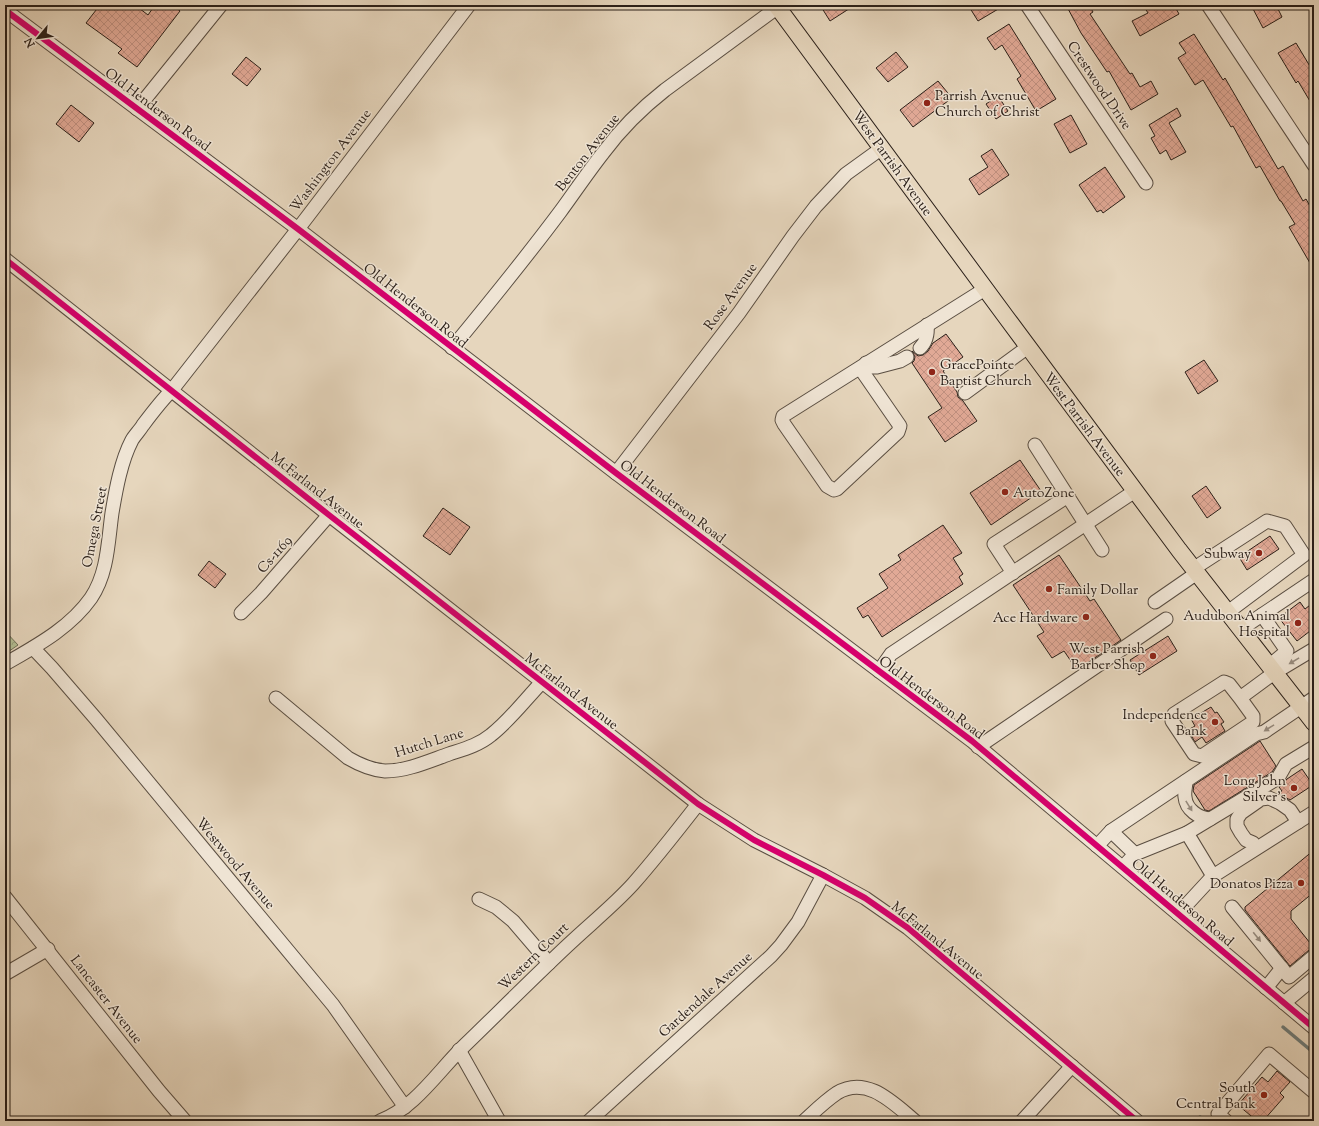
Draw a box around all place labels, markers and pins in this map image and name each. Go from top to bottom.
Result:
place label: Parrish Avenue Church of Christ [935,87,1040,123]
marker: Parrish Avenue Church of Christ [922,98,932,108]
place label: GracePointe Baptist Church [940,356,1032,392]
marker: GracePointe Baptist Church [927,367,937,377]
place label: AutoZone [1013,484,1075,504]
marker: AutoZone [1000,487,1010,497]
place label: Subway [1204,545,1251,565]
marker: Subway [1254,548,1264,558]
place label: Family Dollar [1057,581,1139,601]
marker: Family Dollar [1044,584,1054,594]
place label: Audubon Animal Hospital [1183,607,1290,643]
place label: Ace Hardware [993,609,1078,629]
marker: Ace Hardware [1081,612,1091,622]
marker: Audubon Animal Hospital [1293,618,1303,628]
place label: West Parrish Barber Shop [1069,640,1145,676]
marker: West Parrish Barber Shop [1148,651,1158,661]
place label: Independence Bank [1122,706,1207,742]
marker: Independence Bank [1210,717,1220,727]
place label: Long John Silver's [1224,772,1286,808]
marker: Long John Silver's [1289,783,1299,793]
place label: Donatos Pizza [1210,875,1294,895]
marker: Donatos Pizza [1296,878,1306,888]
place label: South Central Bank [1176,1079,1256,1115]
marker: South Central Bank [1259,1090,1269,1100]

